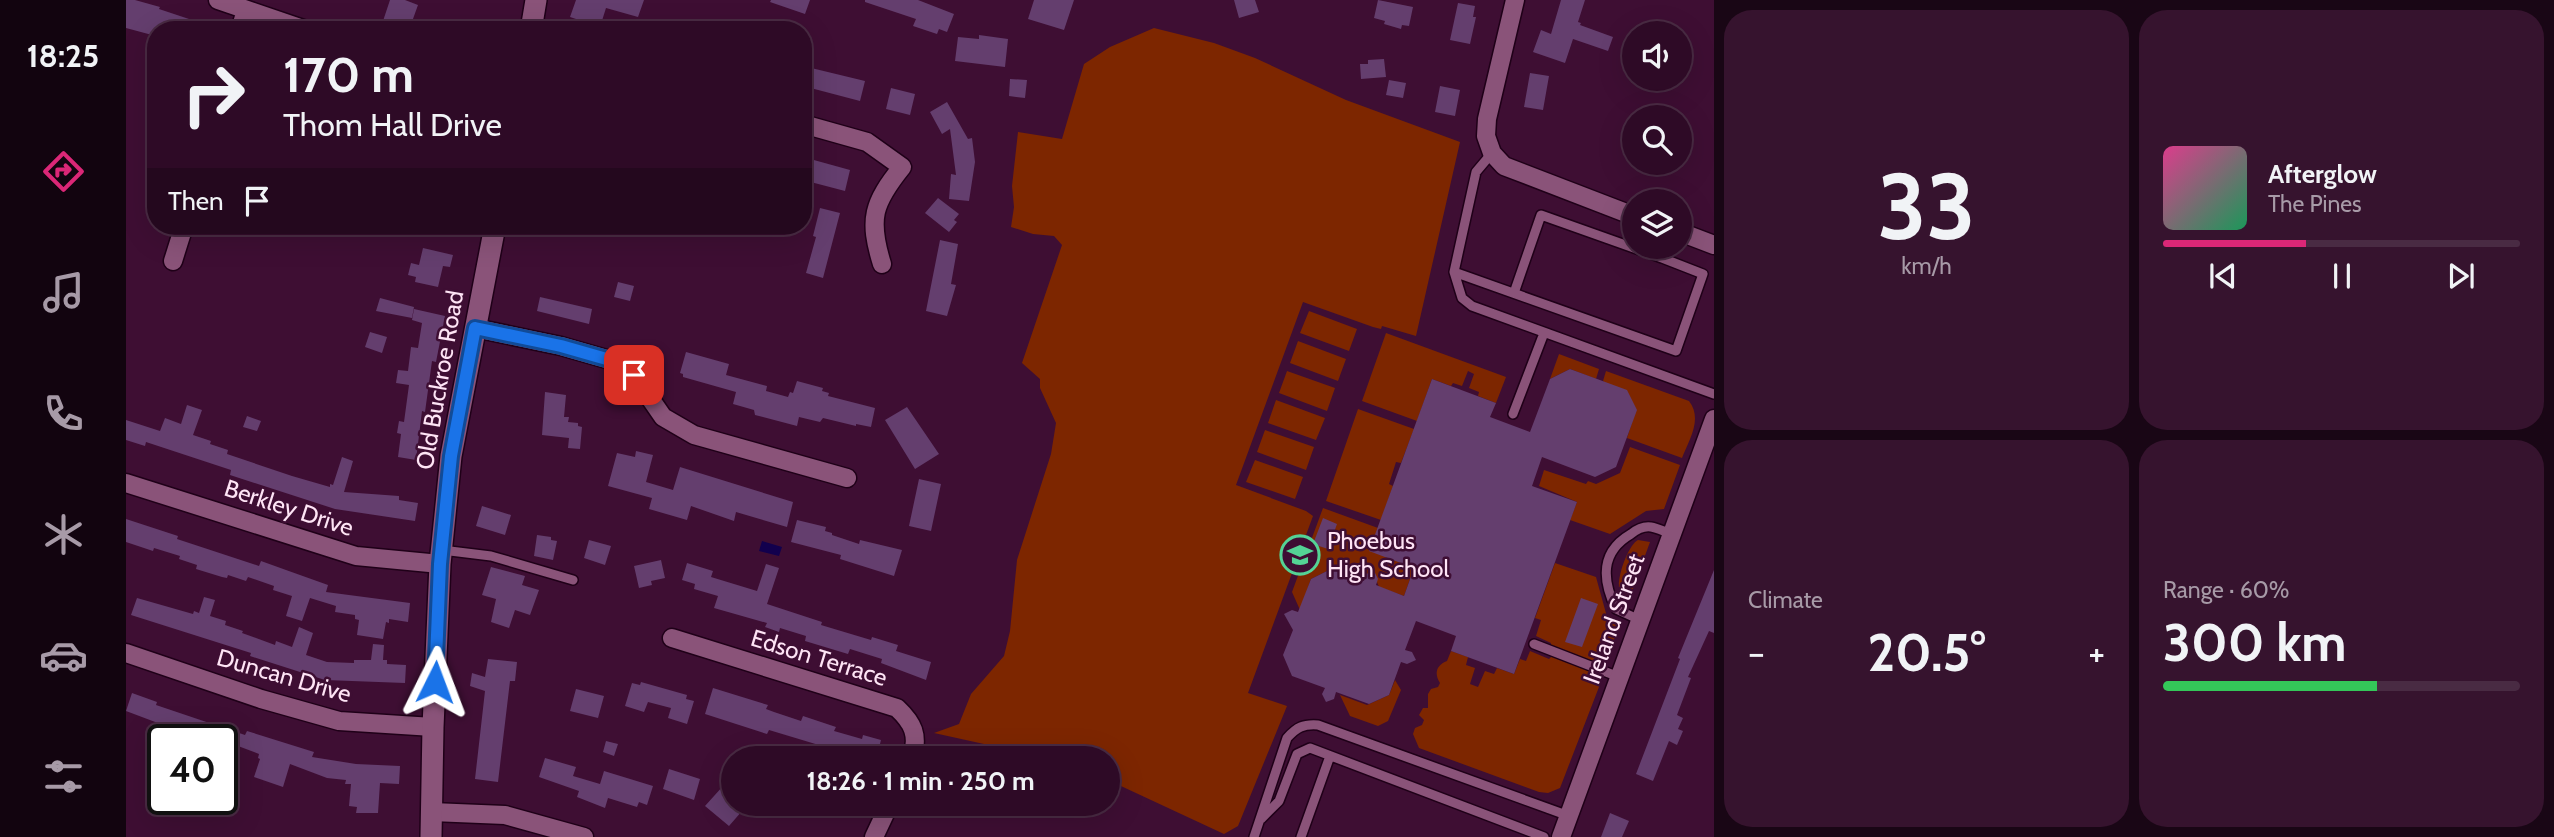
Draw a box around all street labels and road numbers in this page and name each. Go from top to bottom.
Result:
street label: Old Buckroe Road [409,288,470,472]
street label: Berkley Drive [221,473,357,542]
street label: Ireland Street [1577,550,1650,688]
street label: Edson Terrace [748,623,891,692]
street label: Duncan Drive [214,643,355,709]

